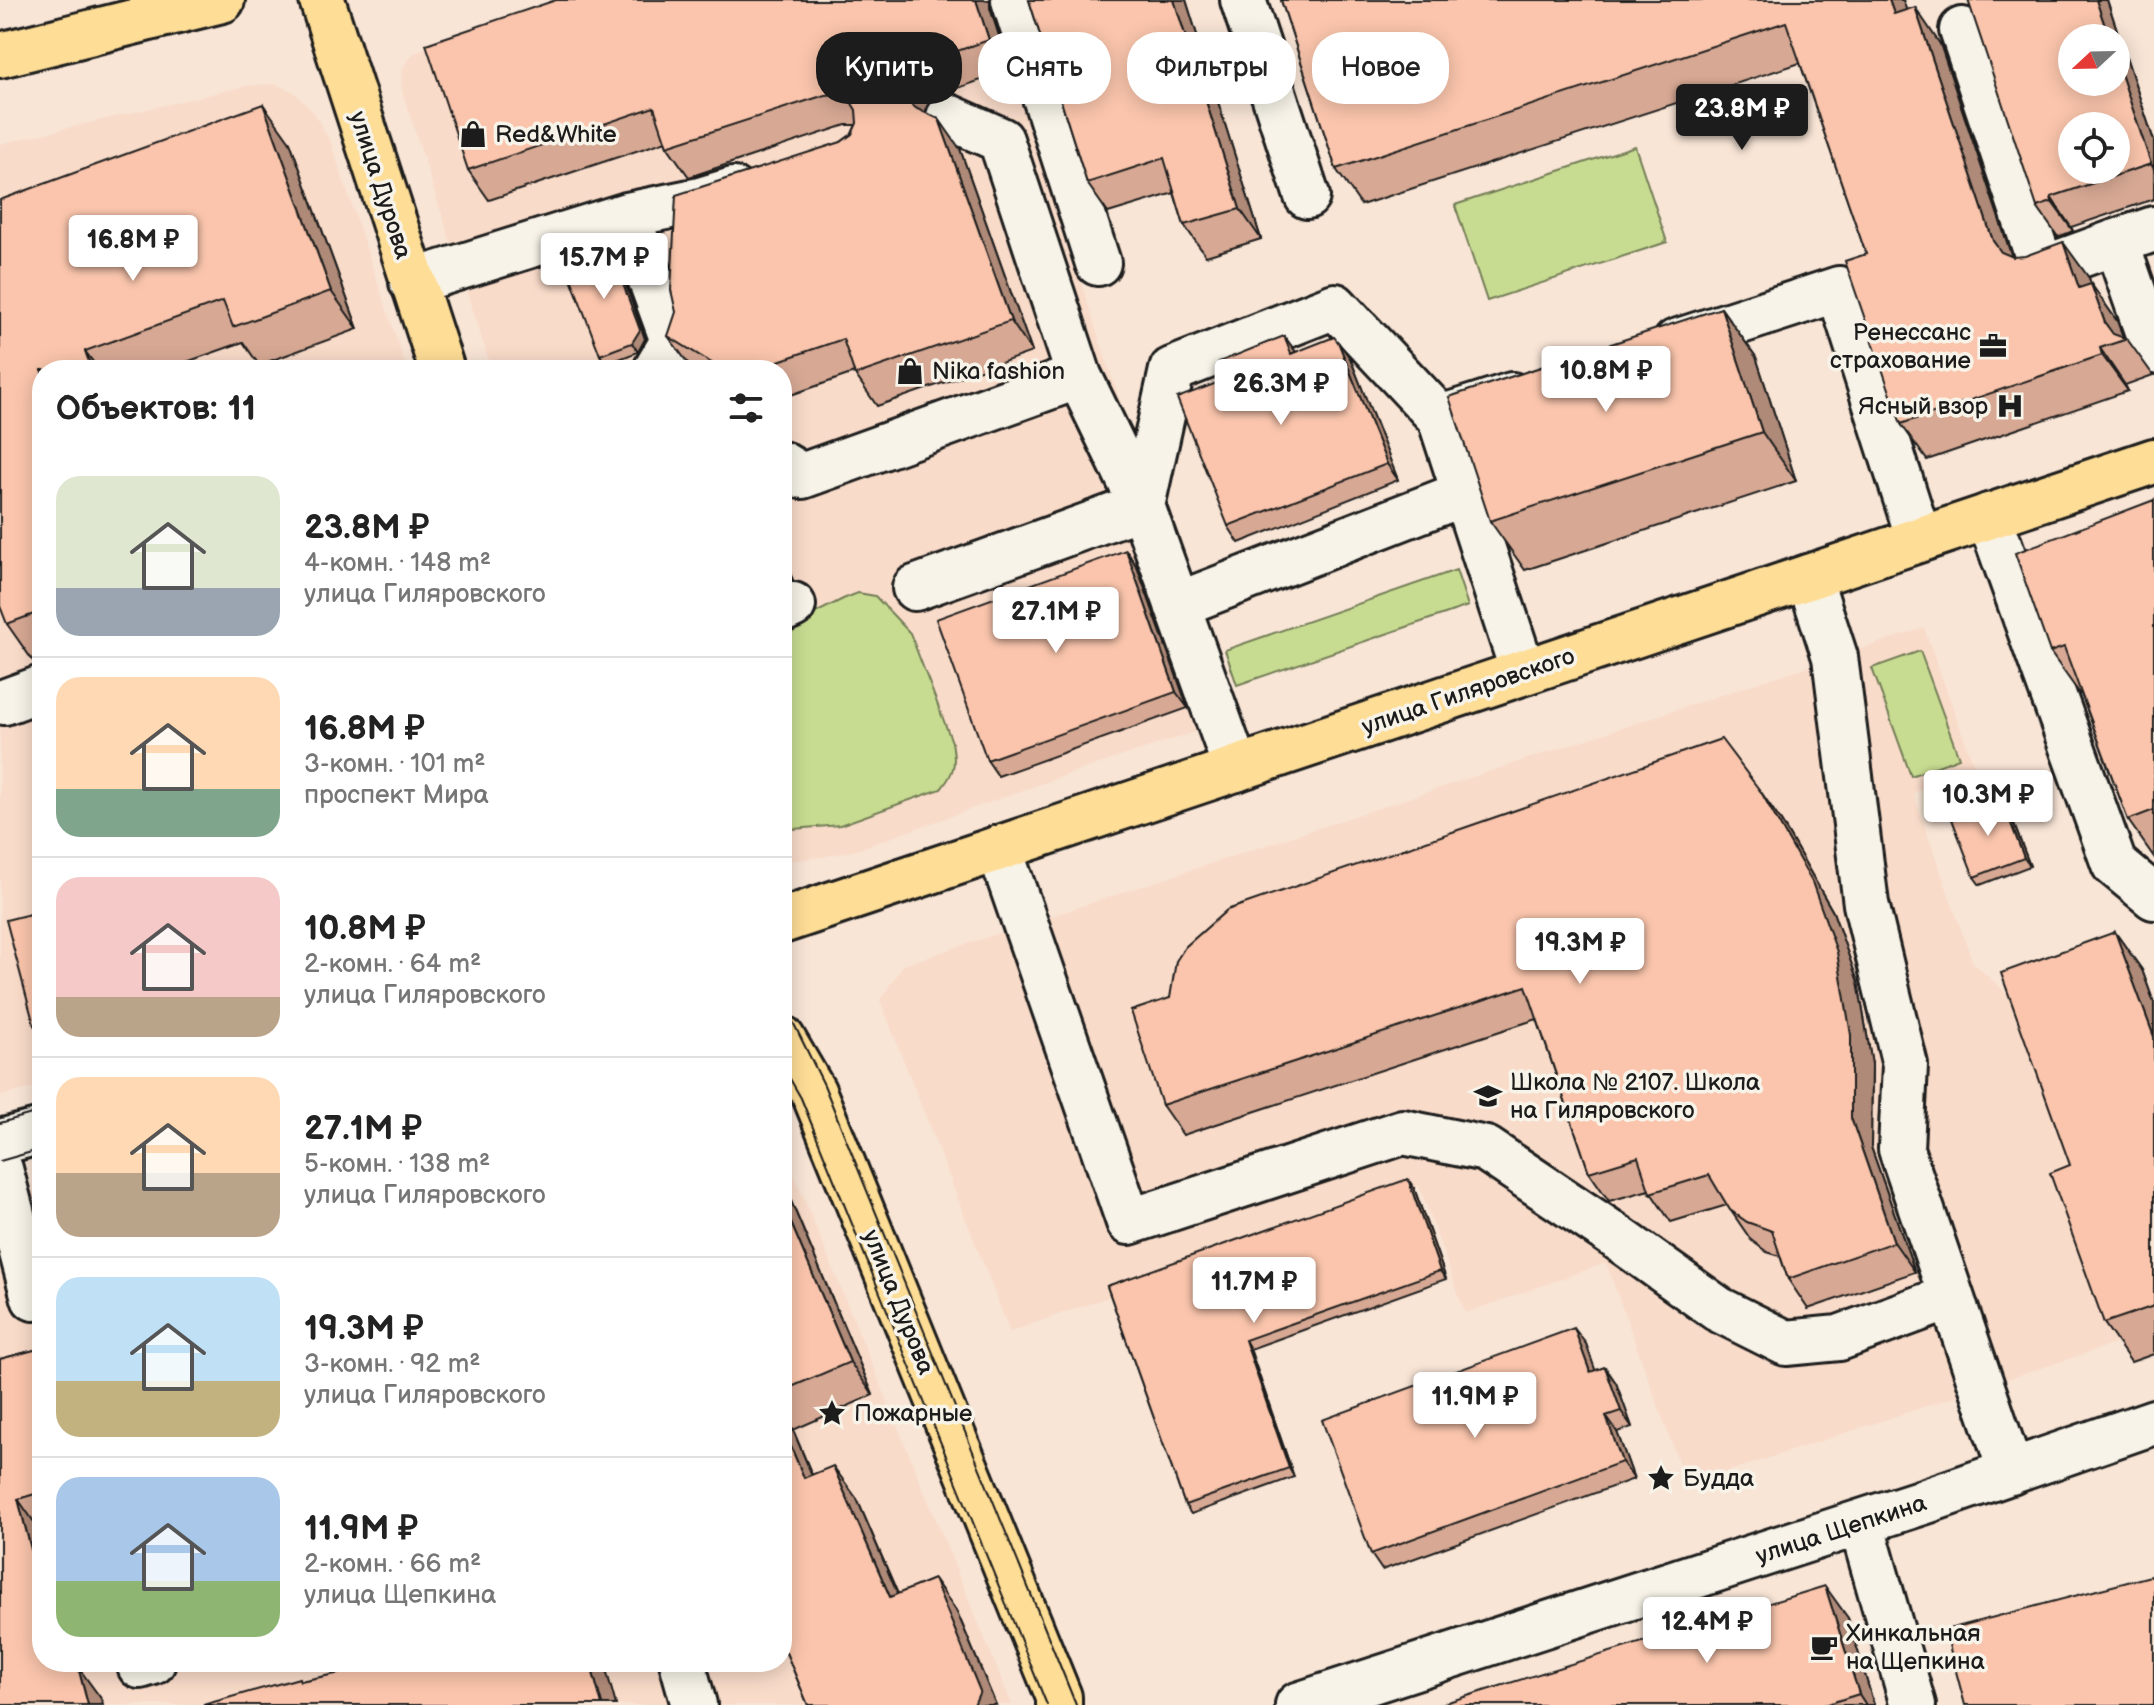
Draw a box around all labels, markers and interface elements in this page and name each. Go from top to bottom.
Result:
north arrow [2058,24,2130,96]
map controls [2058,24,2130,184]
chip: Купить [816,32,962,104]
chip: Снять [978,32,1111,104]
chip: Фильтры [1127,32,1296,104]
chip: Новое [1312,32,1449,104]
pin: 23.8M ₽ [1668,84,1816,152]
text: 23.8M ₽ [1694,94,1790,125]
street label: улица Дурова [343,108,418,263]
button: locate [2058,112,2130,184]
shop icon: Red&White [458,119,488,149]
place label: Red&White [495,120,617,149]
pin: 16.8M ₽ [59,215,207,283]
text: 16.8M ₽ [87,225,179,256]
pin: 15.7M ₽ [530,233,678,301]
text: 15.7M ₽ [559,243,649,274]
place label: Ренессанс страхование [1830,318,1971,375]
office icon: Ренессанс страхование [1978,331,2008,361]
pin: 10.8M ₽ [1532,346,1680,414]
shop icon: Nika fashion [895,356,925,386]
text: 10.8M ₽ [1559,356,1653,387]
place label: Nika fashion [932,357,1065,386]
pin: 26.3M ₽ [1207,359,1355,427]
text: 26.3M ₽ [1233,369,1329,400]
icon: filters [724,386,768,430]
text: Объектов: 11 [56,388,256,429]
hospital icon: Ясный взор [1995,391,2025,421]
place label: Ясный взор [1858,392,1988,421]
text: 23.8M ₽ [304,507,430,548]
icon: home [120,508,216,604]
text: 4-комн. · 148 m² [304,548,491,579]
text: улица Гиляровского [304,579,546,610]
pin: 27.1M ₽ [982,587,1130,655]
text: 27.1M ₽ [1011,597,1101,628]
street label: улица Гиляровского [1358,641,1578,741]
text: 16.8M ₽ [304,708,425,749]
icon: home [120,709,216,805]
text: 3-комн. · 101 m² [304,749,486,780]
pin: 10.3M ₽ [1914,770,2062,838]
text: проспект Мира [304,780,489,811]
text: 10.3M ₽ [1942,780,2034,811]
text: 10.8M ₽ [304,908,426,949]
icon: home [120,909,216,1005]
pin: 19.3M ₽ [1506,918,1654,986]
text: 19.3M ₽ [1534,928,1626,959]
text: 2-комн. · 64 m² [304,949,481,980]
text: улица Гиляровского [304,980,546,1011]
place label: Школа № 2107. Школа на Гиляровского [1510,1068,1760,1125]
school or university icon: Школа № 2107. Школа на Гиляровского [1473,1081,1503,1111]
text: 27.1M ₽ [304,1108,422,1149]
icon: home [120,1109,216,1205]
text: 5-комн. · 138 m² [304,1149,490,1180]
text: улица Гиляровского [304,1180,546,1211]
street label: улица Дурова [856,1225,941,1379]
pin: 11.7M ₽ [1180,1257,1328,1325]
text: 11.7M ₽ [1211,1267,1297,1298]
text: 19.3M ₽ [304,1308,424,1349]
icon: home [120,1309,216,1405]
text: 3-комн. · 92 m² [304,1349,480,1380]
pin: 11.9M ₽ [1401,1372,1549,1440]
text: улица Гиляровского [304,1380,546,1411]
text: 11.9M ₽ [1431,1382,1519,1413]
place icon: Пожарные [817,1398,847,1428]
place label: Пожарные [854,1399,972,1428]
place icon: Будда [1646,1463,1676,1493]
place label: Будда [1683,1464,1754,1493]
street label: улица Щепкина [1752,1488,1930,1571]
text: 11.9M ₽ [304,1508,418,1549]
icon: home [120,1509,216,1605]
text: 2-комн. · 66 m² [304,1549,481,1580]
text: улица Щепкина [304,1580,496,1611]
pin: 12.4M ₽ [1633,1597,1781,1665]
text: 12.4M ₽ [1661,1607,1753,1638]
place label: Хинкальная на Щепкина [1846,1619,1985,1676]
cafe icon: Хинкальная на Щепкина [1809,1632,1839,1662]

